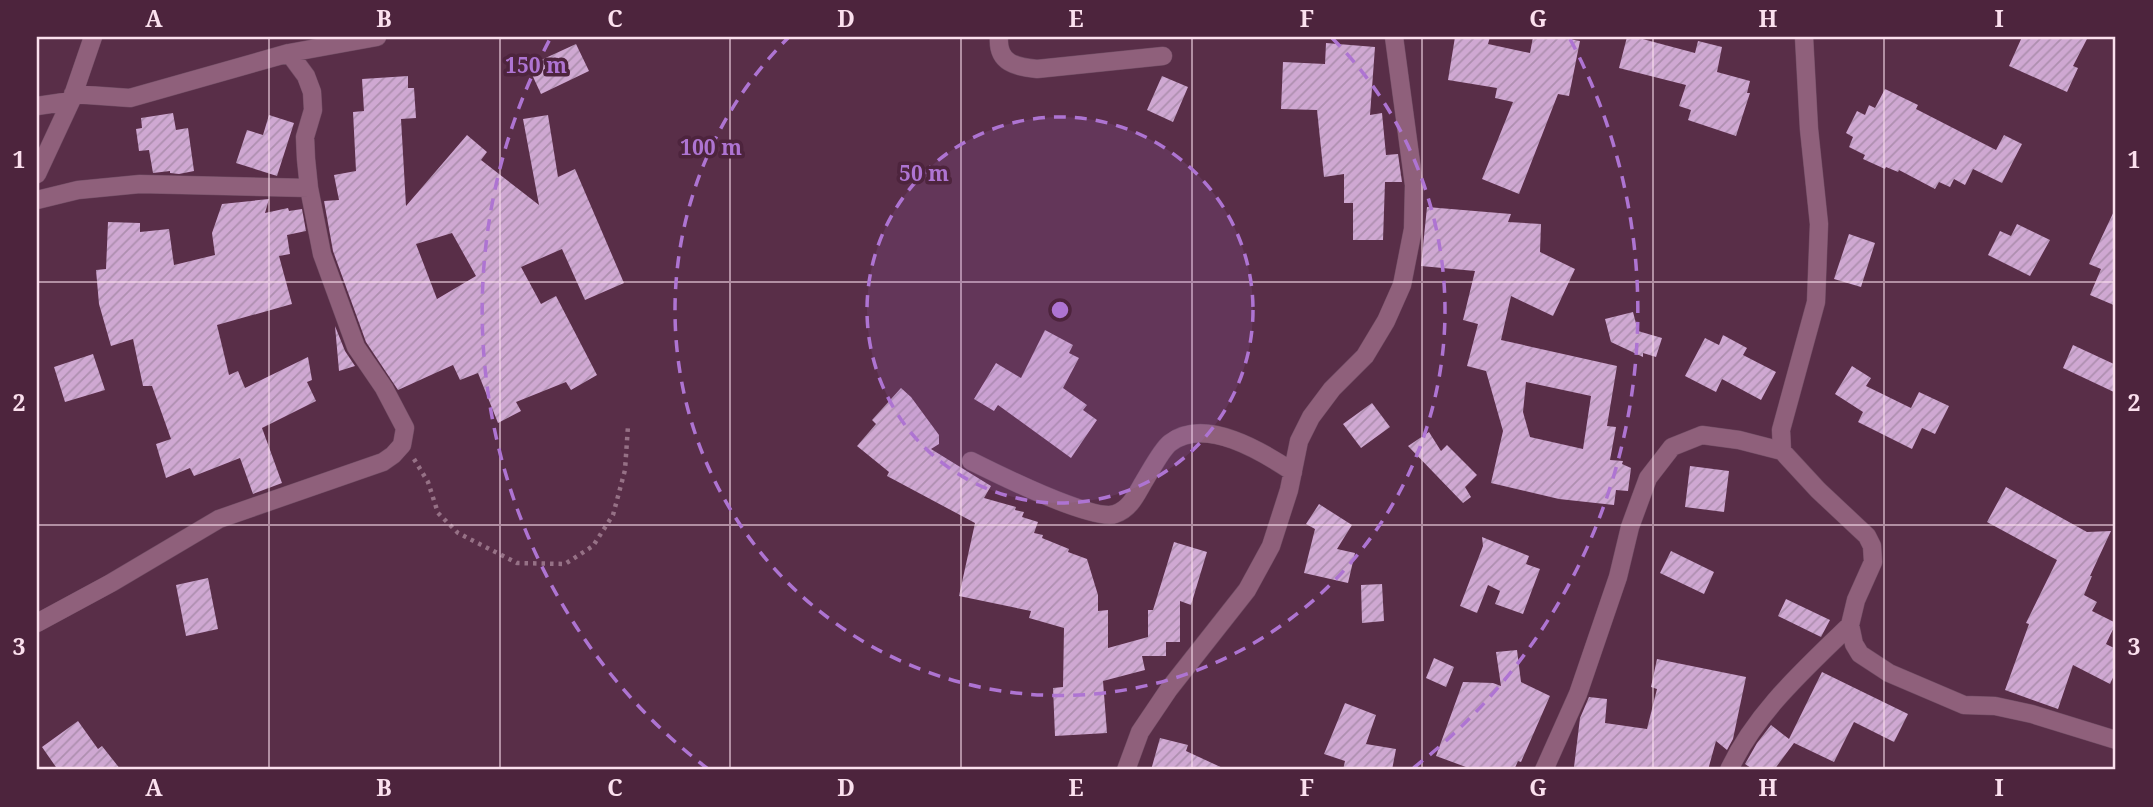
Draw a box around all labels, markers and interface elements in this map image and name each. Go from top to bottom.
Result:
text: A [145,2,163,34]
text: B [376,2,392,34]
text: C [607,2,623,34]
text: D [837,2,855,34]
text: E [1068,2,1084,34]
text: F [1300,2,1314,34]
text: G [1529,2,1547,34]
text: H [1759,2,1778,34]
text: I [1994,2,2004,34]
text: 150 m [505,51,567,79]
text: 100 m [680,133,742,161]
text: 1 [13,143,26,175]
text: 1 [2128,143,2141,175]
text: 50 m [899,159,949,187]
centre of rings [1048,298,1072,322]
text: 2 [13,386,26,418]
text: 2 [2128,386,2141,418]
text: 3 [13,630,26,662]
text: 3 [2128,630,2141,662]
text: A [145,771,163,803]
text: B [376,771,392,803]
text: C [607,771,623,803]
text: D [837,771,855,803]
text: E [1068,771,1084,803]
text: F [1300,771,1314,803]
text: G [1529,771,1547,803]
text: H [1759,771,1778,803]
text: I [1994,771,2004,803]

